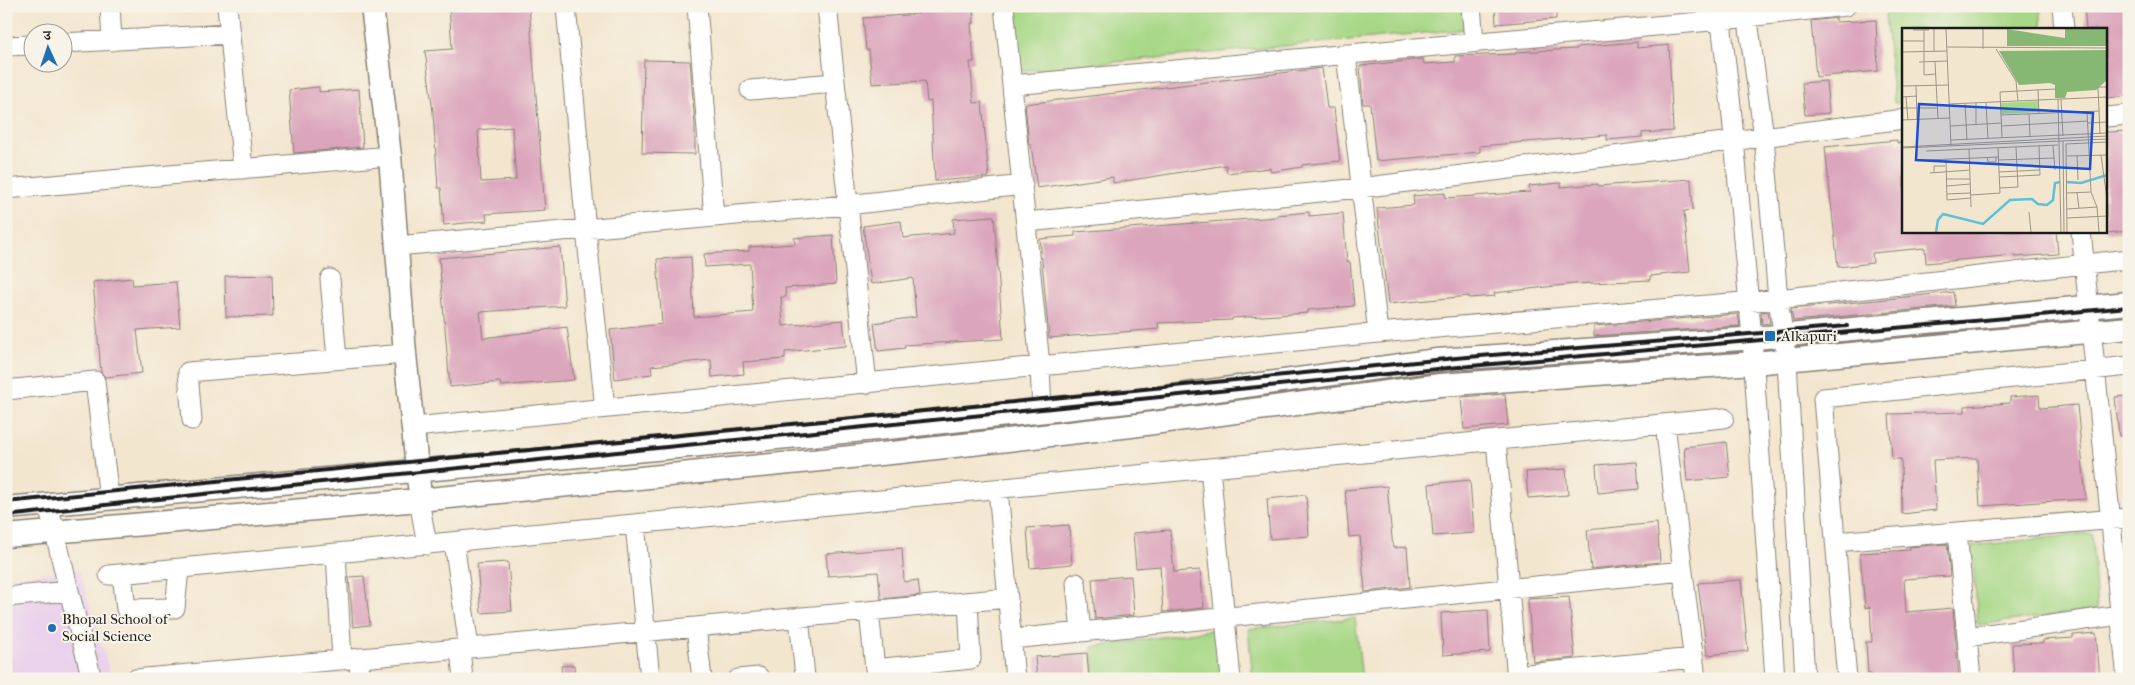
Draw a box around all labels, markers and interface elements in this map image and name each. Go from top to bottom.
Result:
north arrow [22,22,72,72]
text: उ [42,27,52,44]
inset map [1902,28,2108,232]
place label: Alkapuri [1780,327,1837,345]
marker: Alkapuri [1763,329,1777,343]
place label: Bhopal School of Social Science [62,610,171,645]
marker: Bhopal School of Social Science [46,622,58,634]

